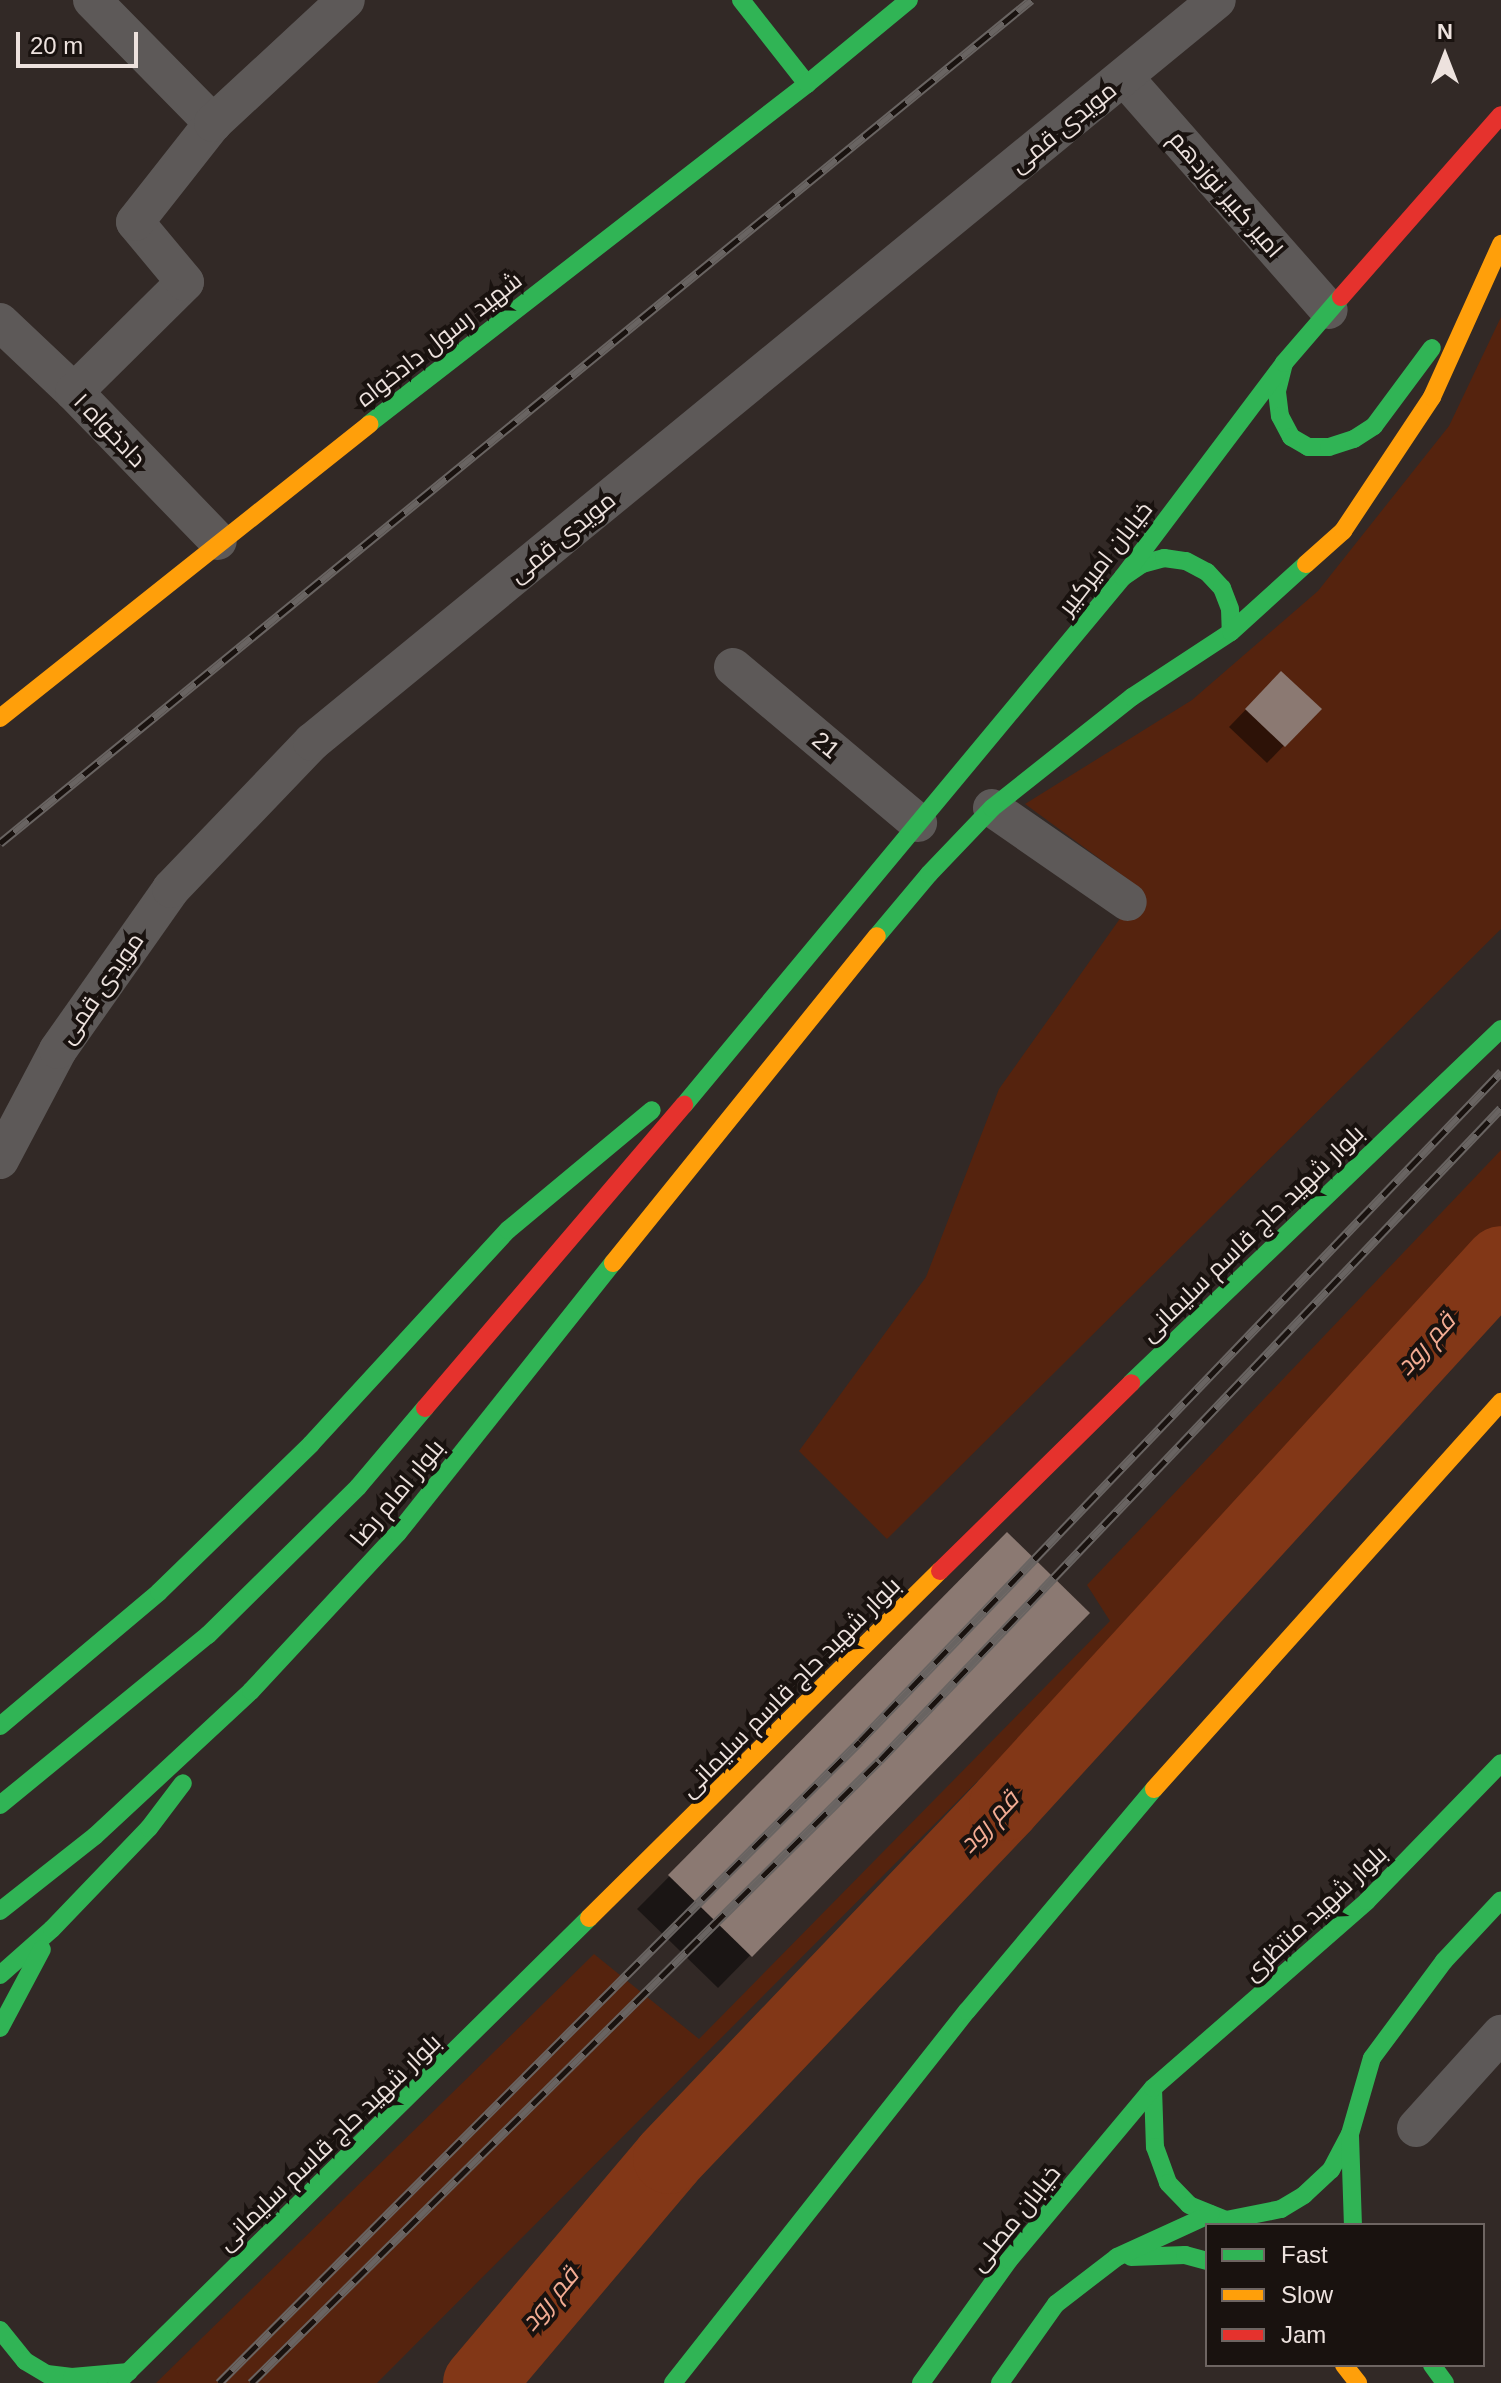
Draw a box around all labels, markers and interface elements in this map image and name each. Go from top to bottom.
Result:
scale bar [20,16,142,66]
north arrow [1405,16,1485,96]
text: N [1437,19,1453,44]
text: 20 m [30,32,83,59]
street label: مویدی قمی [1004,75,1122,179]
street label: امیر کبیر نوزدهم [1163,125,1289,263]
street label: شهید رسول دادخواه [350,265,528,413]
street label: دادخواه ۱ [68,387,152,473]
street label: مویدی قمی [503,485,621,589]
street label: خیابان امیرکبیر [1052,496,1158,620]
street label: 21 [807,725,845,765]
street label: مویدی قمی [52,927,150,1049]
street label: بلوار شهید حاج قاسم سلیمانی [1134,1119,1370,1347]
water label: قم رود [1390,1306,1462,1382]
street label: بلوار امام رضا [344,1434,450,1552]
street label: بلوار شهید حاج قاسم سلیمانی [674,1571,906,1803]
water label: قم رود [952,1784,1026,1860]
street label: بلوار شهید منتظری [1237,1839,1393,1987]
street label: بلوار شهید حاج قاسم سلیمانی [211,2028,447,2256]
street label: خیابان مصلی [964,2159,1066,2277]
legend [1205,2223,1485,2367]
text: Fast [1281,2241,1328,2268]
water label: قم رود [514,2261,586,2337]
text: Slow [1281,2281,1333,2308]
text: Jam [1281,2321,1326,2348]

